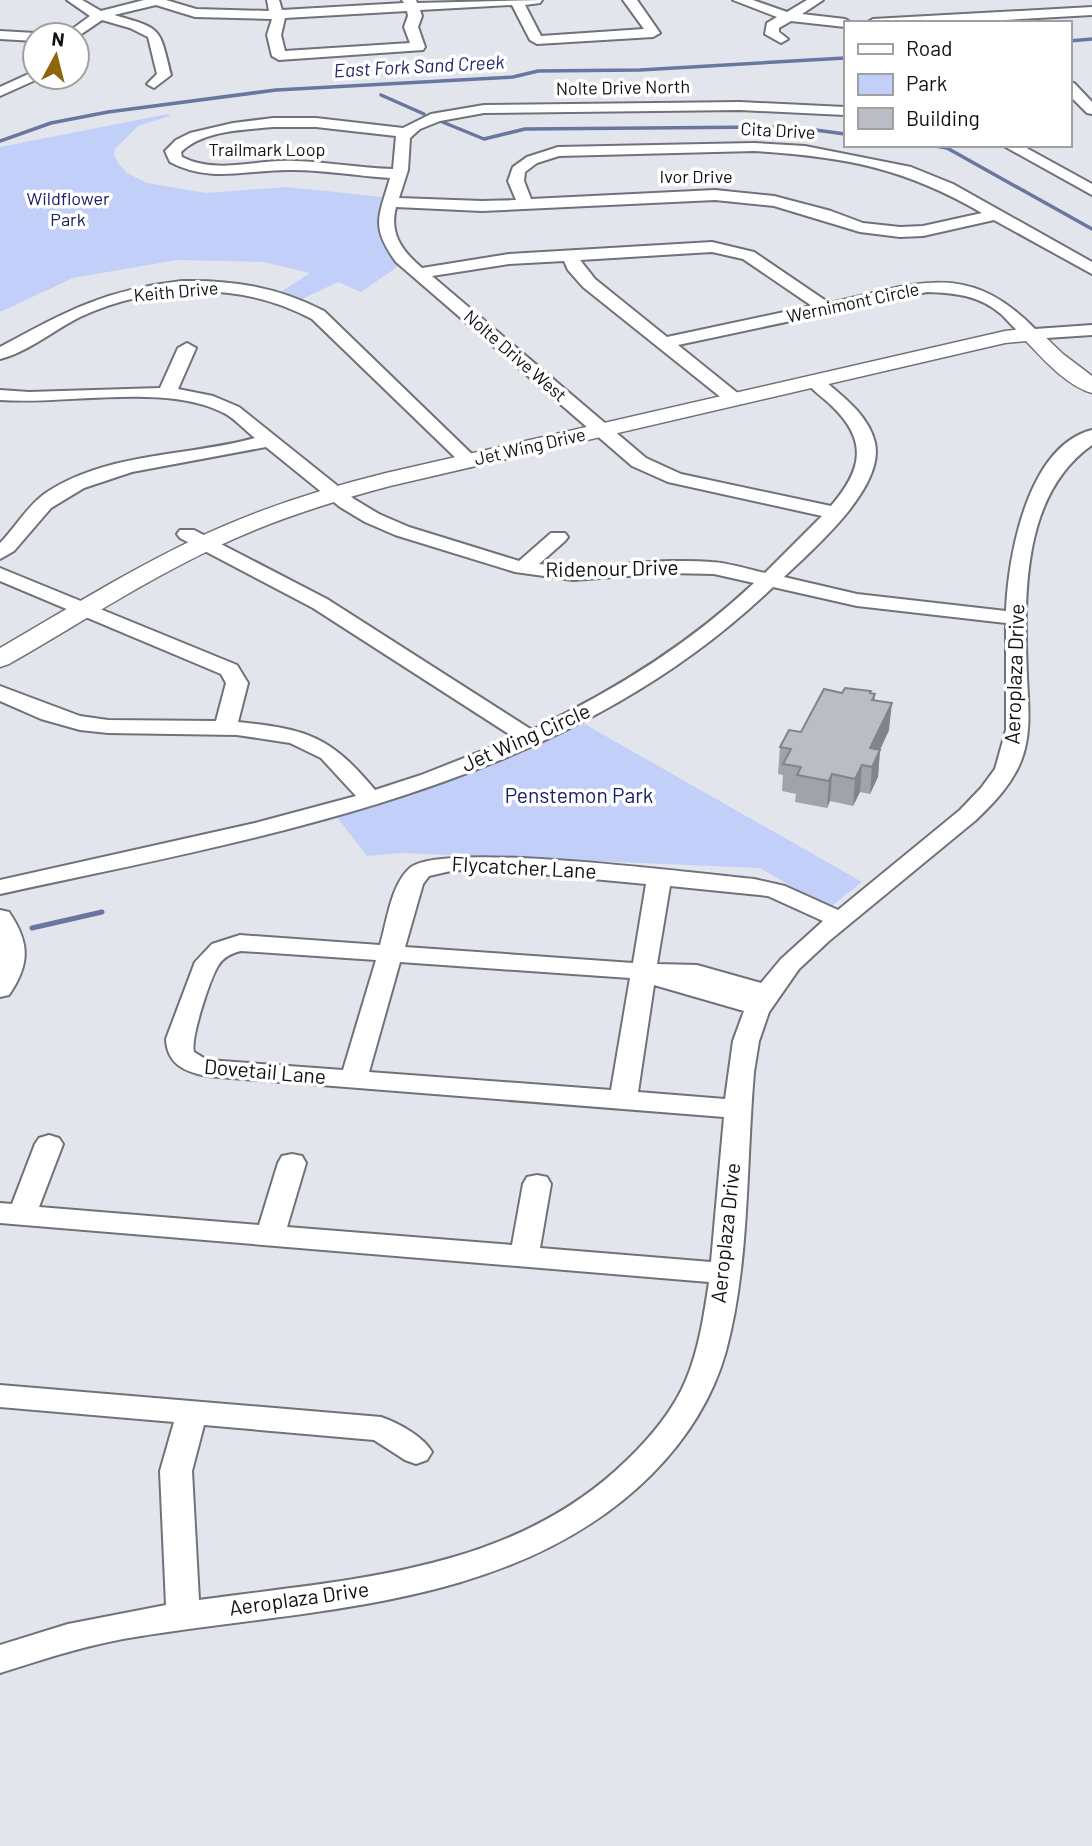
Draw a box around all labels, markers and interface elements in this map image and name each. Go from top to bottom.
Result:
north arrow [21,21,91,91]
legend [844,21,1071,147]
text: N [50,26,66,51]
text: Road [906,35,952,60]
water label: East Fork Sand Creek [333,50,506,81]
text: Park [906,70,947,95]
street label: Nolte Drive North [556,75,690,99]
text: Building [906,105,980,130]
street label: Cita Drive [740,117,816,143]
street label: Trailmark Loop [209,138,325,160]
street label: Ivor Drive [660,165,732,187]
park label: Wildflower Park [26,187,110,230]
street label: Keith Drive [133,276,219,306]
street label: Wernimont Circle [785,277,921,327]
street label: Nolte Drive West [460,305,571,406]
street label: Jet Wing Drive [472,423,588,470]
street label: Ridenour Drive [545,554,679,581]
street label: Aeroplaza Drive [999,603,1028,745]
street label: Jet Wing Circle [457,697,594,776]
park label: Penstemon Park [505,782,653,807]
street label: Flycatcher Lane [451,850,597,883]
street label: Dovetail Lane [203,1053,327,1088]
street label: Aeroplaza Drive [705,1161,744,1304]
street label: Aeroplaza Drive [227,1575,370,1620]

